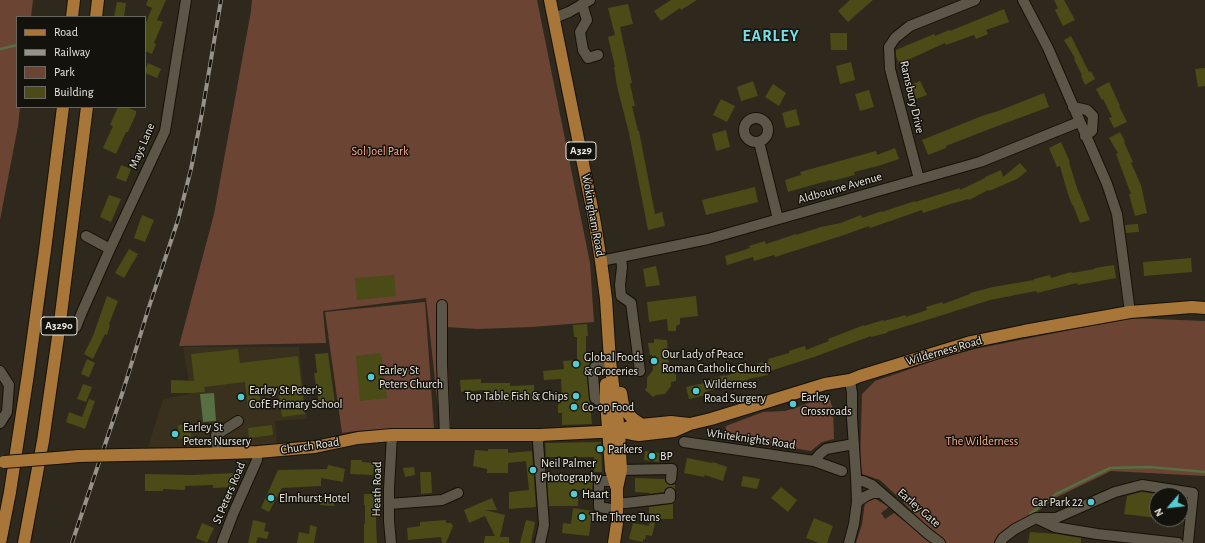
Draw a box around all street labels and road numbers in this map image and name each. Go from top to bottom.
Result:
street label: Ramsbury Drive [897,59,927,135]
street label: Mays Lane [126,121,158,171]
road number: A329 [566,142,596,160]
street label: Aldbourne Avenue [796,169,884,207]
street label: Wokingham Road [579,173,607,257]
road number: A3290 [41,317,77,335]
street label: Wilderness Road [904,333,984,369]
street label: Whiteknights Road [706,426,796,452]
street label: Church Road [280,435,340,457]
street label: St Peters Road [209,460,249,526]
street label: Heath Road [369,461,385,517]
street label: Earley Gate [895,485,943,531]

